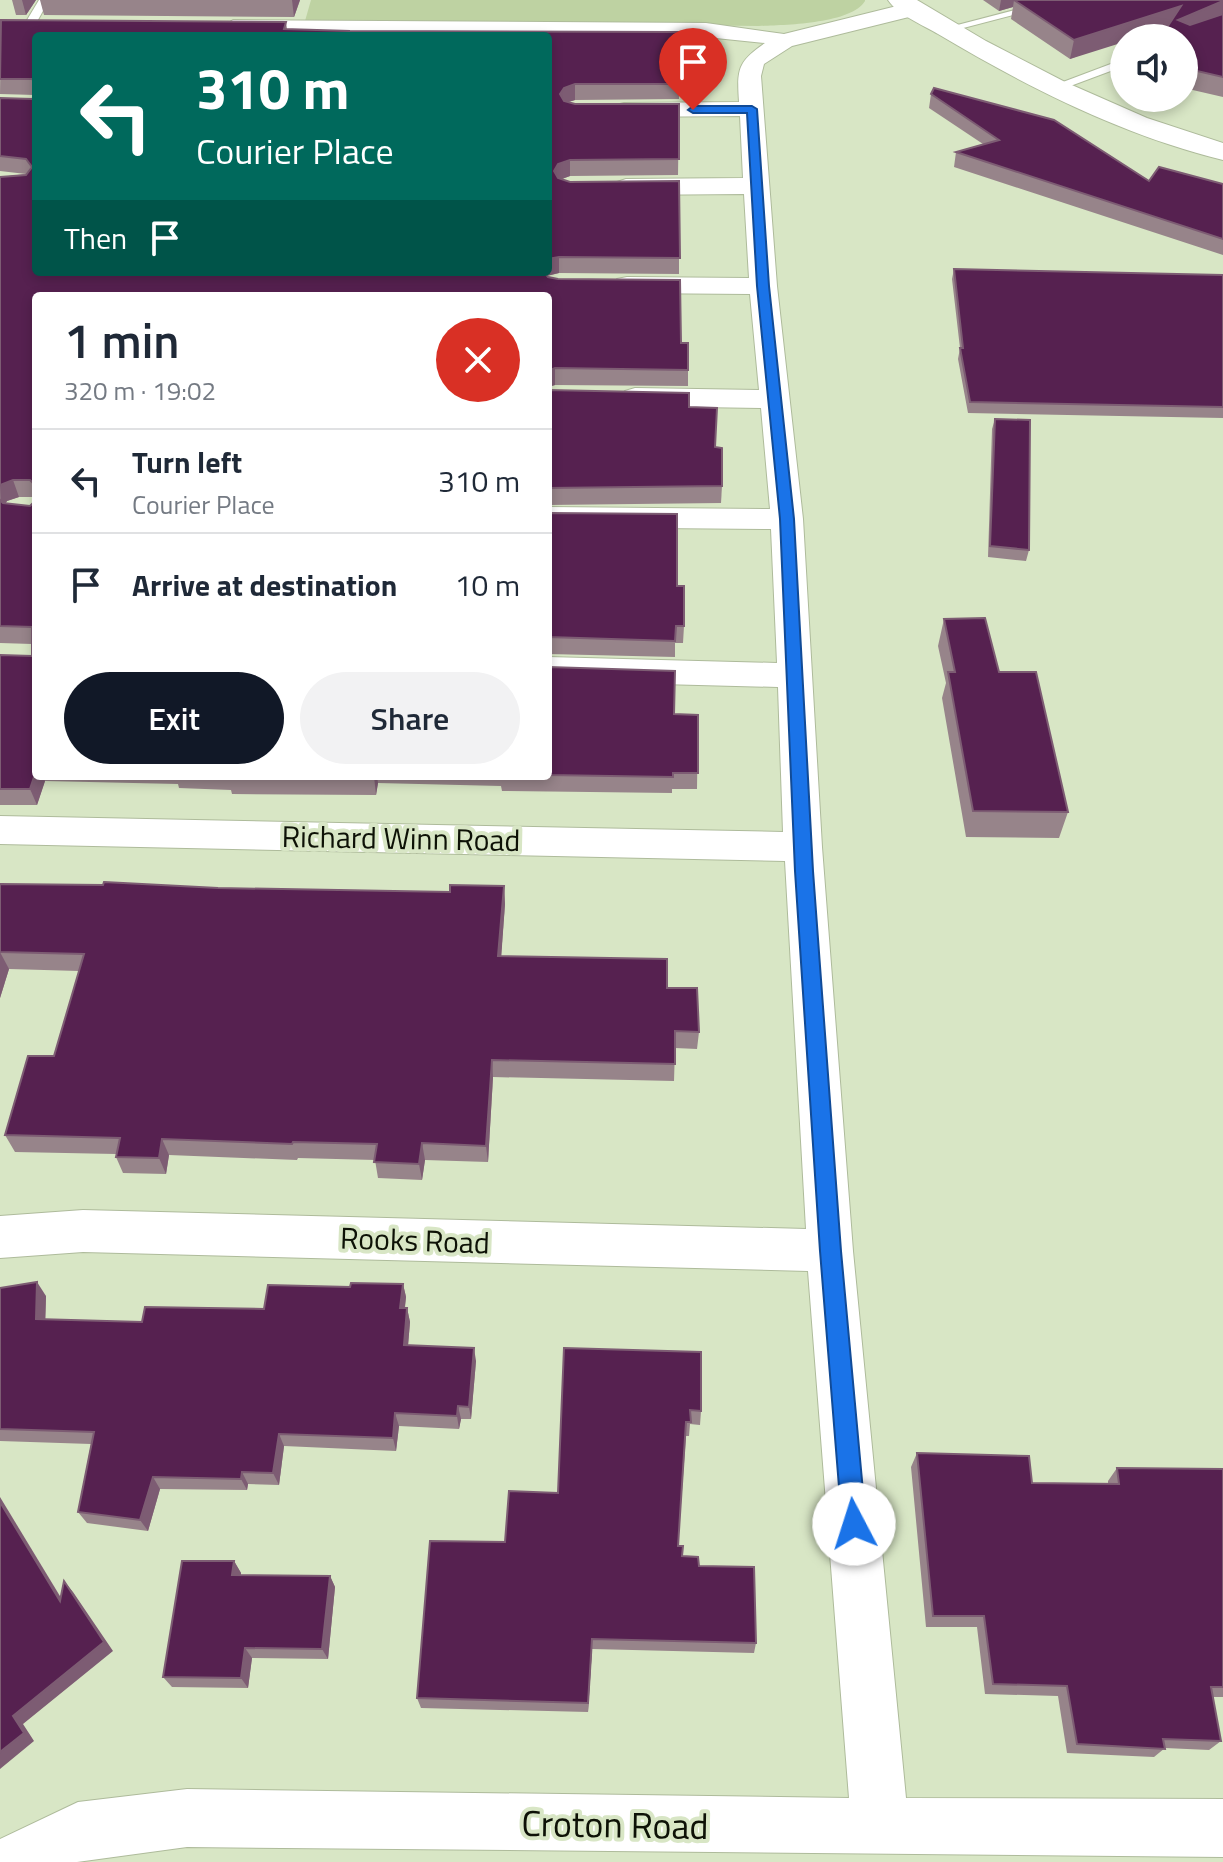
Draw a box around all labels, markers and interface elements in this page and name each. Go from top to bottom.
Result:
map controls [1110,24,1198,112]
button: sound [1110,24,1198,112]
pin [659,28,727,110]
icon: arrive [671,40,715,84]
text: 310 m [196,46,349,131]
icon: left [64,64,168,168]
text: Courier Place [196,123,394,178]
text: Then [64,215,127,261]
icon: arrive [143,216,187,260]
text: 1 min [64,304,179,377]
button: close [436,318,520,402]
text: 320 m · 19:02 [64,371,216,410]
text: Turn left [132,439,242,485]
text: 310 m [438,458,520,504]
icon: left [64,459,108,503]
text: Courier Place [132,485,275,524]
text: Arrive at destination [132,562,397,608]
text: 10 m [455,562,520,608]
icon: arrive [64,563,108,607]
button: Exit [64,672,284,764]
button: Share [300,672,520,764]
street label: Richard Winn Road [281,813,521,863]
street label: Rooks Road [339,1214,491,1266]
position arrow [812,1482,896,1566]
street label: Croton Road [521,1795,709,1853]

